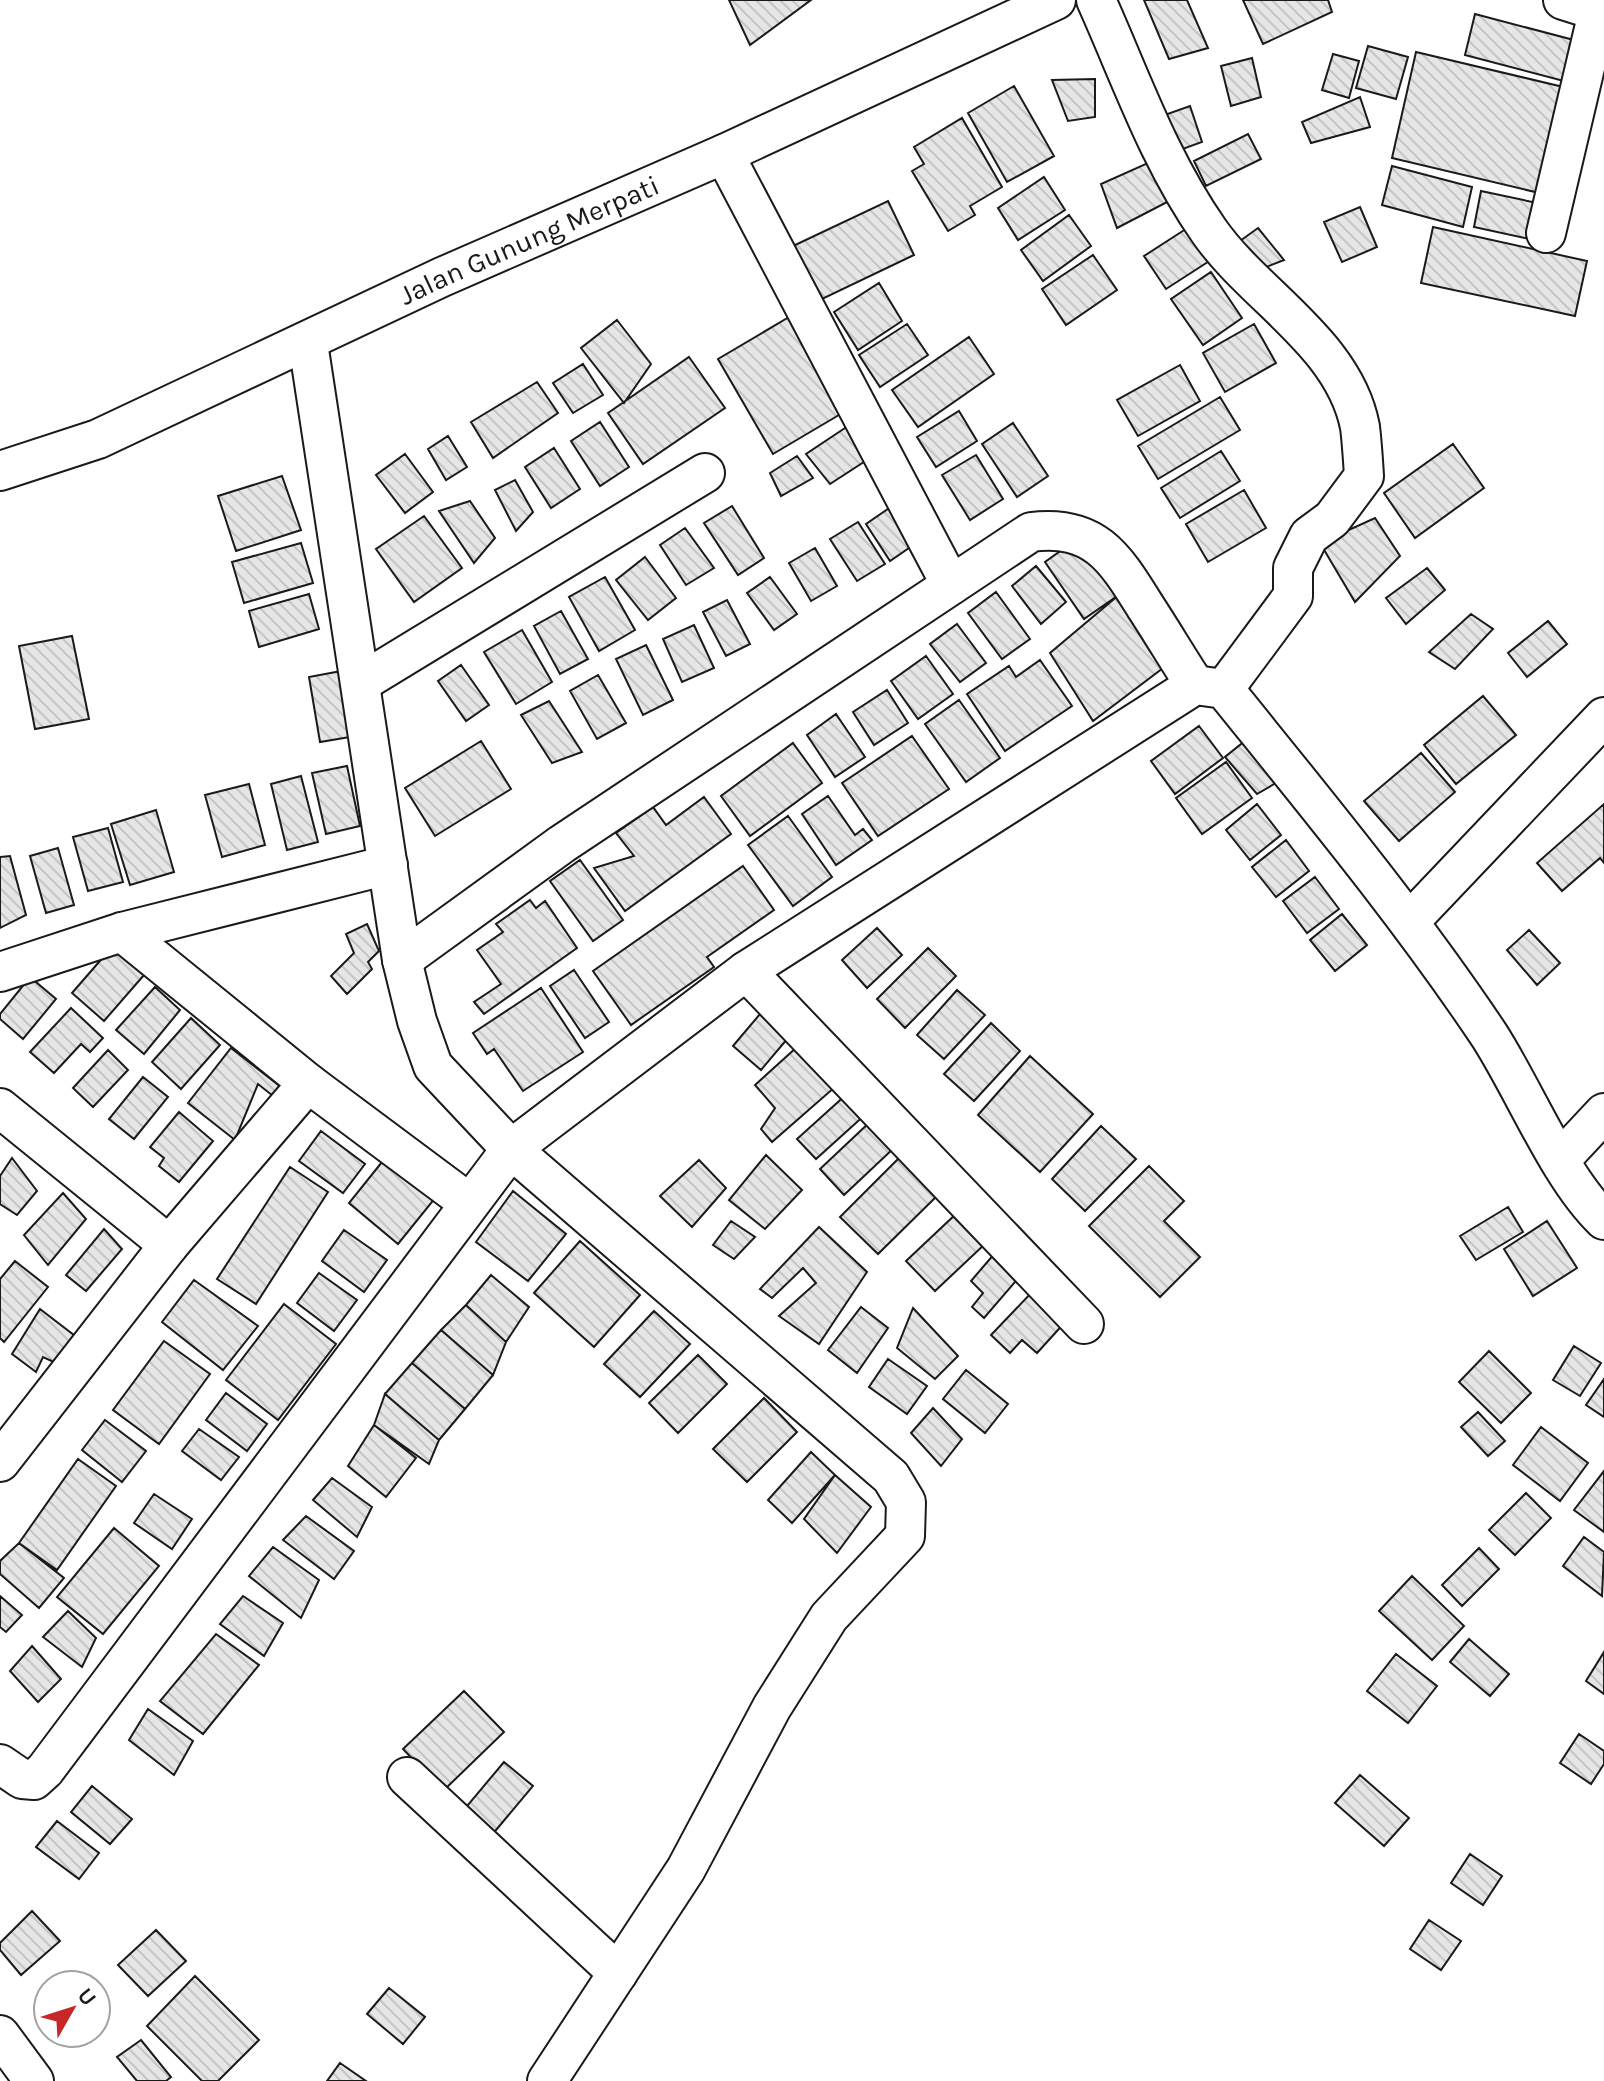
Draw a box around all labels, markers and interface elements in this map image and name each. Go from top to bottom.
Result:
street label: Jalan Gunung Merpati [394,168,664,312]
north arrow [32,1969,112,2049]
text: U [72,1983,102,2011]

